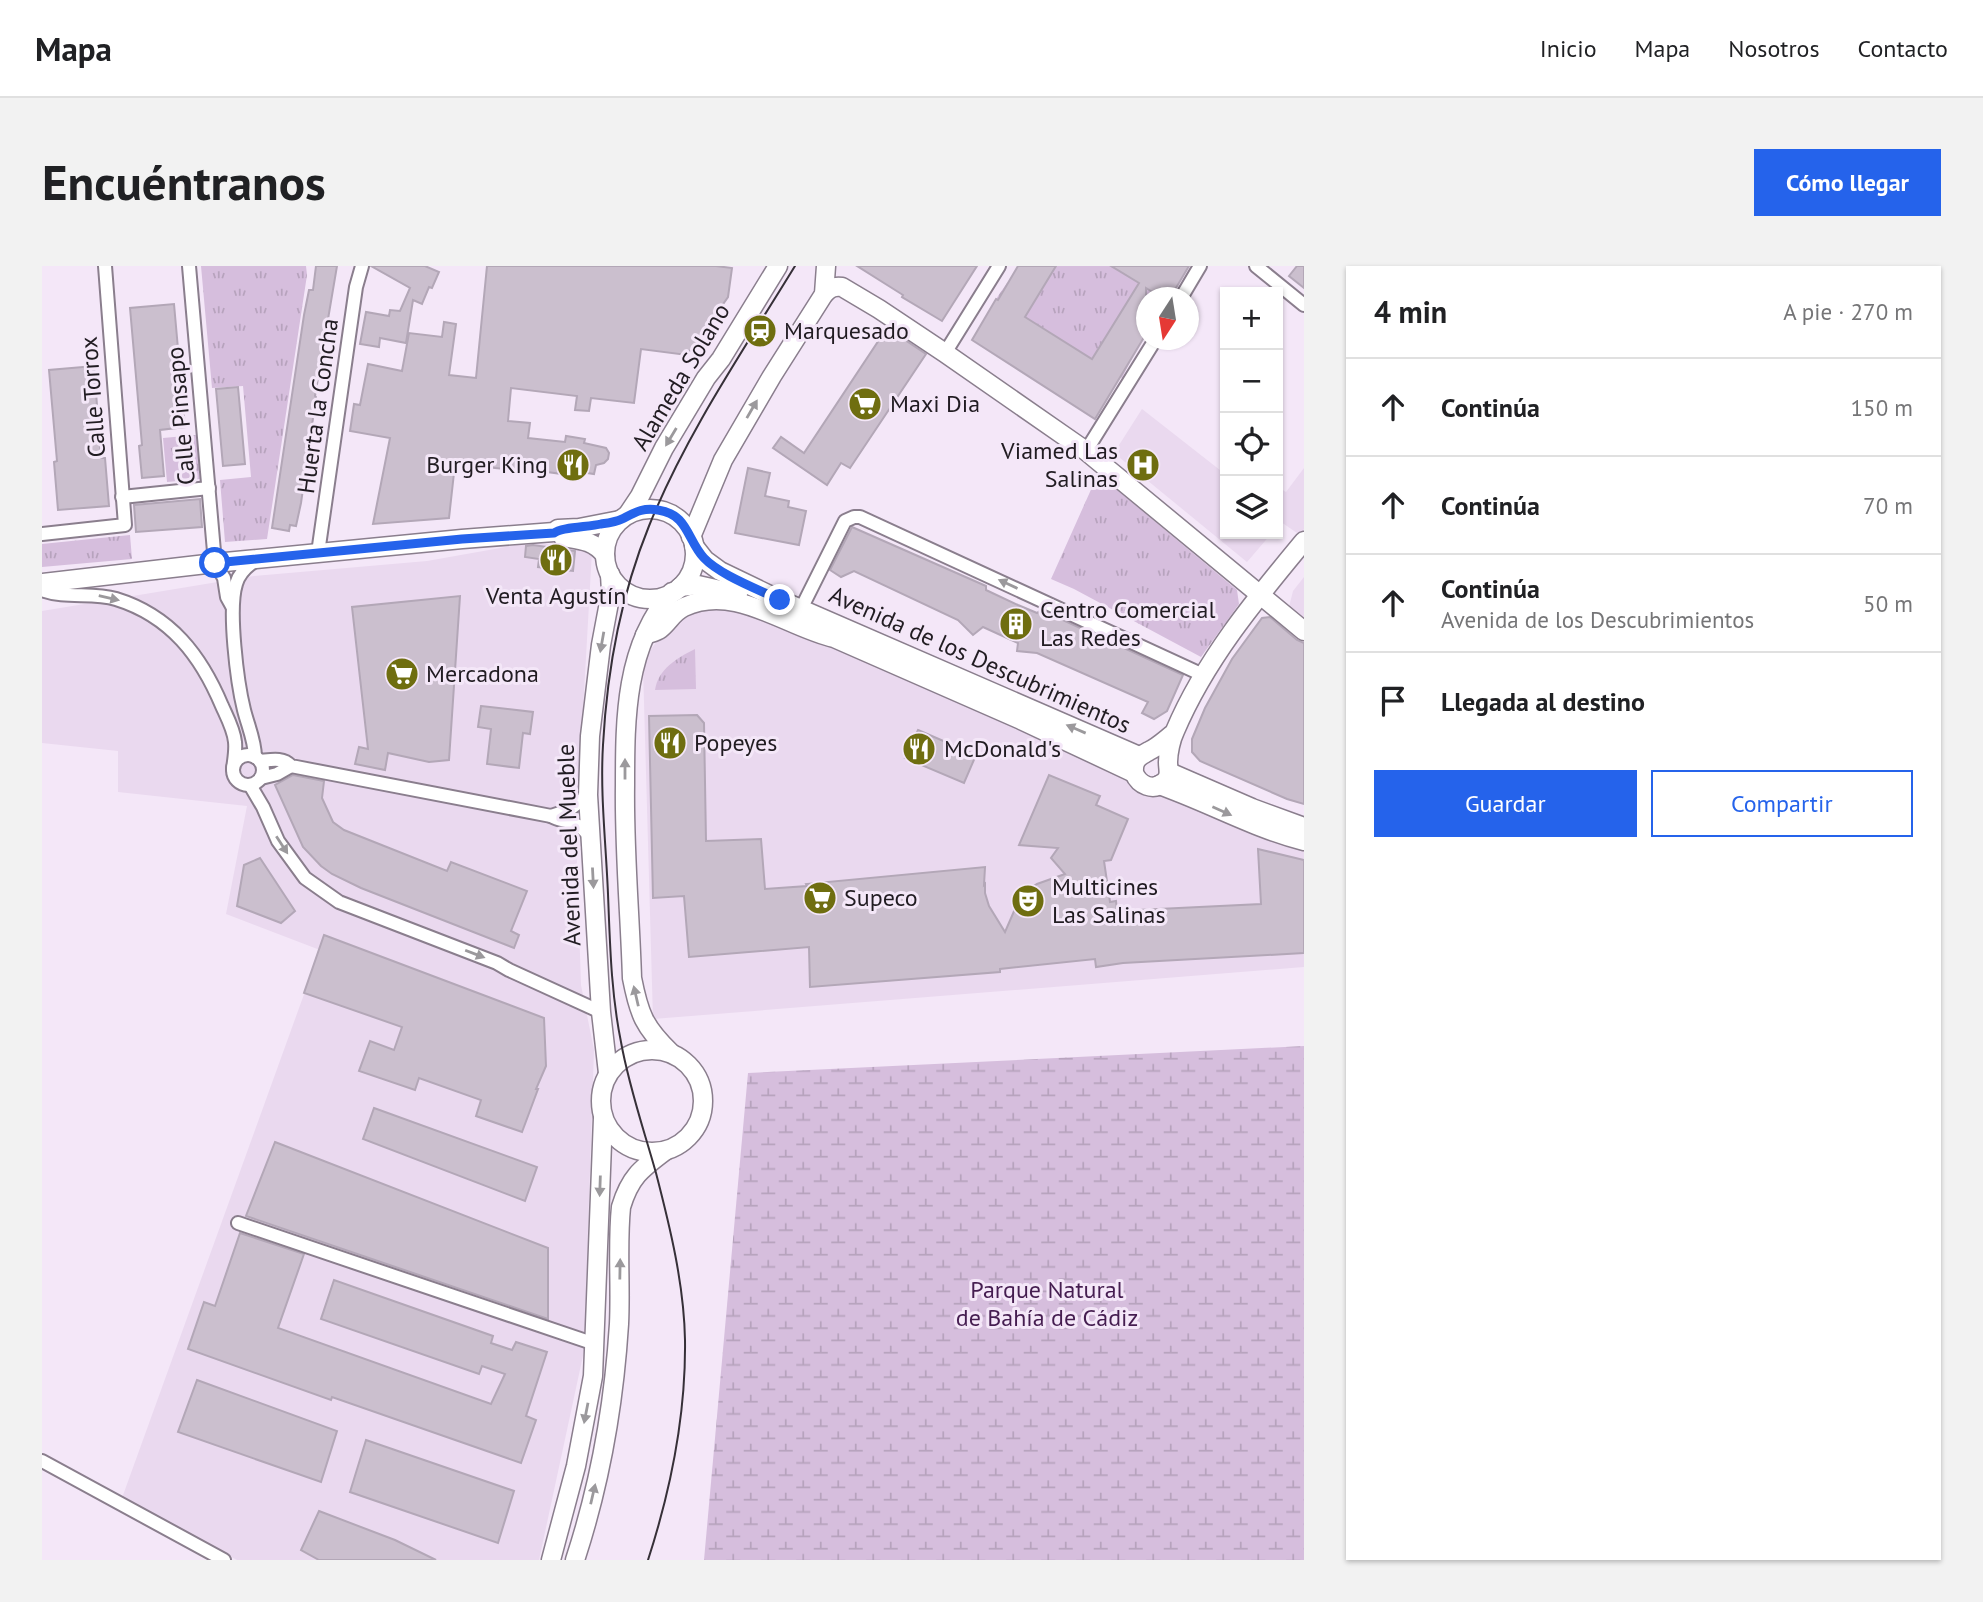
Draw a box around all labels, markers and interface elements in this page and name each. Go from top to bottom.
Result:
text: Mapa [35,27,112,70]
text: Inicio [1540,33,1597,64]
text: Mapa [1635,33,1690,64]
text: Nosotros [1728,33,1820,64]
text: Contacto [1858,33,1948,64]
button: Cómo llegar [1754,149,1941,216]
text: Encuéntranos [42,150,326,214]
north arrow [1136,287,1199,350]
map controls [1220,287,1283,539]
button: + [1220,287,1283,350]
text: 4 min [1374,292,1447,331]
street label: Alameda Solano [624,297,737,456]
text: A pie · 270 m [1783,297,1913,326]
station icon: Marquesado [741,312,779,350]
place label: Marquesado [784,315,909,346]
street label: Huerta la Concha [290,316,345,496]
street label: Calle Torrox [73,336,112,459]
street label: Calle Pinsapo [159,346,202,486]
button: − [1220,350,1283,413]
supermarket icon: Maxi Dia [846,385,884,423]
place label: Maxi Dia [890,388,980,419]
icon: ahead [1374,388,1412,426]
text: Continúa [1441,391,1540,424]
text: 150 m [1851,393,1913,422]
one-way arrow [746,399,758,419]
button: locate [1220,413,1283,476]
one-way arrow [665,428,677,447]
place label: Viamed Las Salinas [1000,435,1118,494]
restaurant icon: Burger King [554,446,592,484]
hospital icon: Viamed Las Salinas [1124,446,1162,484]
place label: Burger King [426,449,548,480]
button: layers [1220,476,1283,539]
icon: ahead [1374,486,1412,524]
text: Continúa [1441,489,1540,522]
text: 70 m [1863,491,1913,520]
restaurant icon: Venta Agustín [537,541,575,579]
route start [199,547,230,578]
text: Continúa [1441,572,1540,605]
one-way arrow [998,578,1018,590]
street label: Avenida de los Descubrimientos [825,579,1136,740]
place label: Venta Agustín [485,580,626,611]
route end [764,584,795,615]
icon: ahead [1374,584,1412,622]
text: 50 m [1863,589,1913,618]
one-way arrow [98,593,120,604]
place label: Centro Comercial Las Redes [1040,594,1216,653]
building icon: Centro Comercial Las Redes [997,605,1035,643]
text: Avenida de los Descubrimientos [1441,605,1754,634]
one-way arrow [596,631,607,653]
supermarket icon: Mercadona [383,655,421,693]
place label: Mercadona [426,658,539,689]
icon: arrive [1374,682,1412,720]
text: Llegada al destino [1441,685,1645,718]
one-way arrow [1066,723,1086,735]
restaurant icon: Popeyes [651,724,689,762]
place label: Popeyes [694,727,777,758]
restaurant icon: McDonald's [900,730,938,768]
place label: McDonald's [944,733,1061,764]
street label: Avenida del Mueble [549,743,588,947]
one-way arrow [619,758,631,780]
button: Guardar [1374,770,1637,837]
button: Compartir [1651,770,1913,837]
one-way arrow [1212,805,1232,817]
one-way arrow [275,835,288,855]
one-way arrow [588,867,599,889]
place label: Multicines Las Salinas [1052,871,1166,930]
supermarket icon: Supeco [801,879,839,917]
place label: Supeco [844,882,918,913]
theatre icon: Multicines Las Salinas [1009,882,1047,920]
one-way arrow [464,949,485,960]
one-way arrow [630,985,641,1007]
one-way arrow [595,1176,606,1198]
one-way arrow [614,1258,625,1280]
park label: Parque Natural de Bahía de Cádiz [956,1274,1138,1333]
one-way arrow [580,1402,591,1424]
one-way arrow [588,1483,599,1505]

